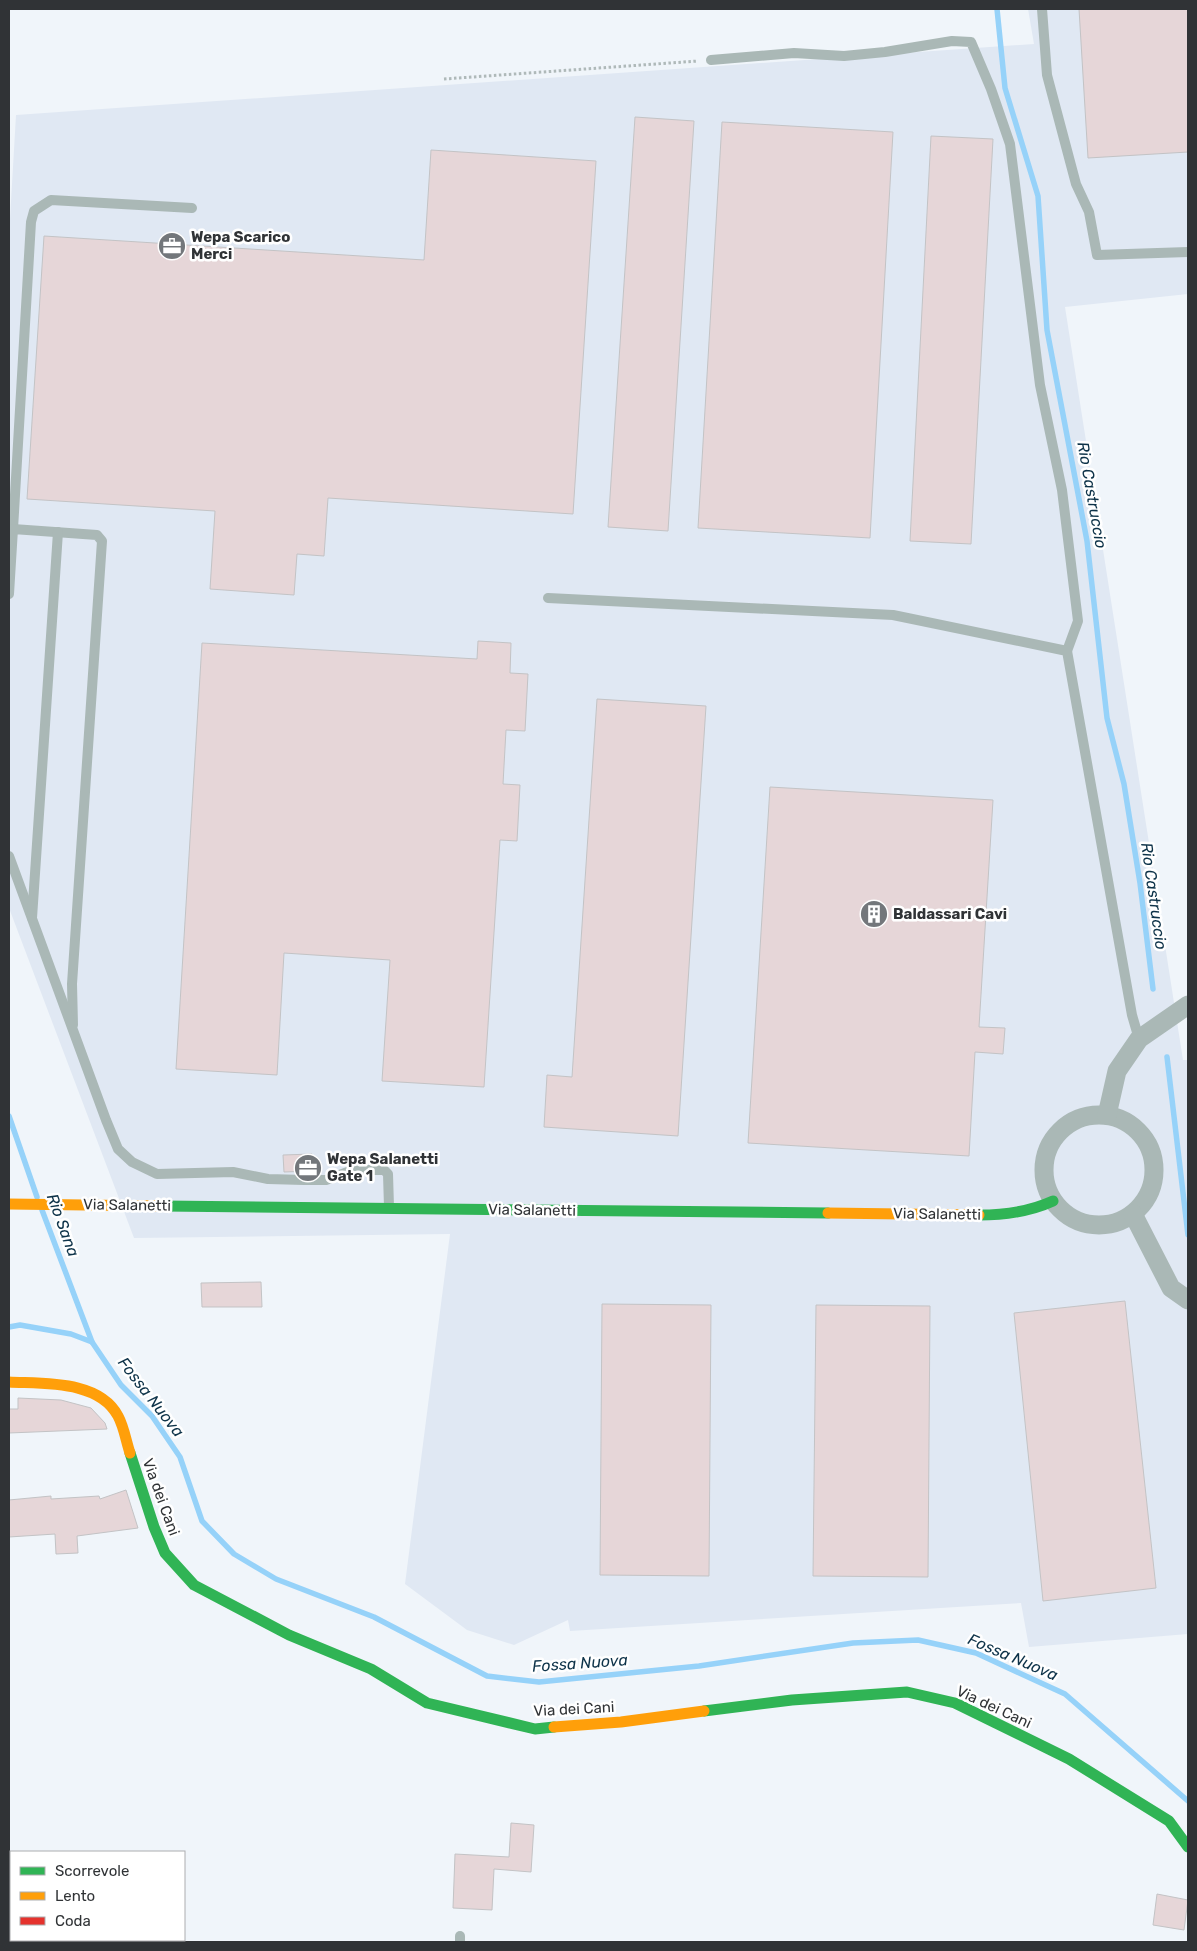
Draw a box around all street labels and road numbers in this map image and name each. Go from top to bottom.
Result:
street label: Via Salanetti [83,1195,171,1215]
street label: Via Salanetti [488,1200,576,1220]
street label: Via Salanetti [893,1204,981,1224]
street label: Via dei Cani [139,1456,183,1538]
street label: Via dei Cani [953,1682,1035,1732]
street label: Via dei Cani [533,1698,615,1720]

